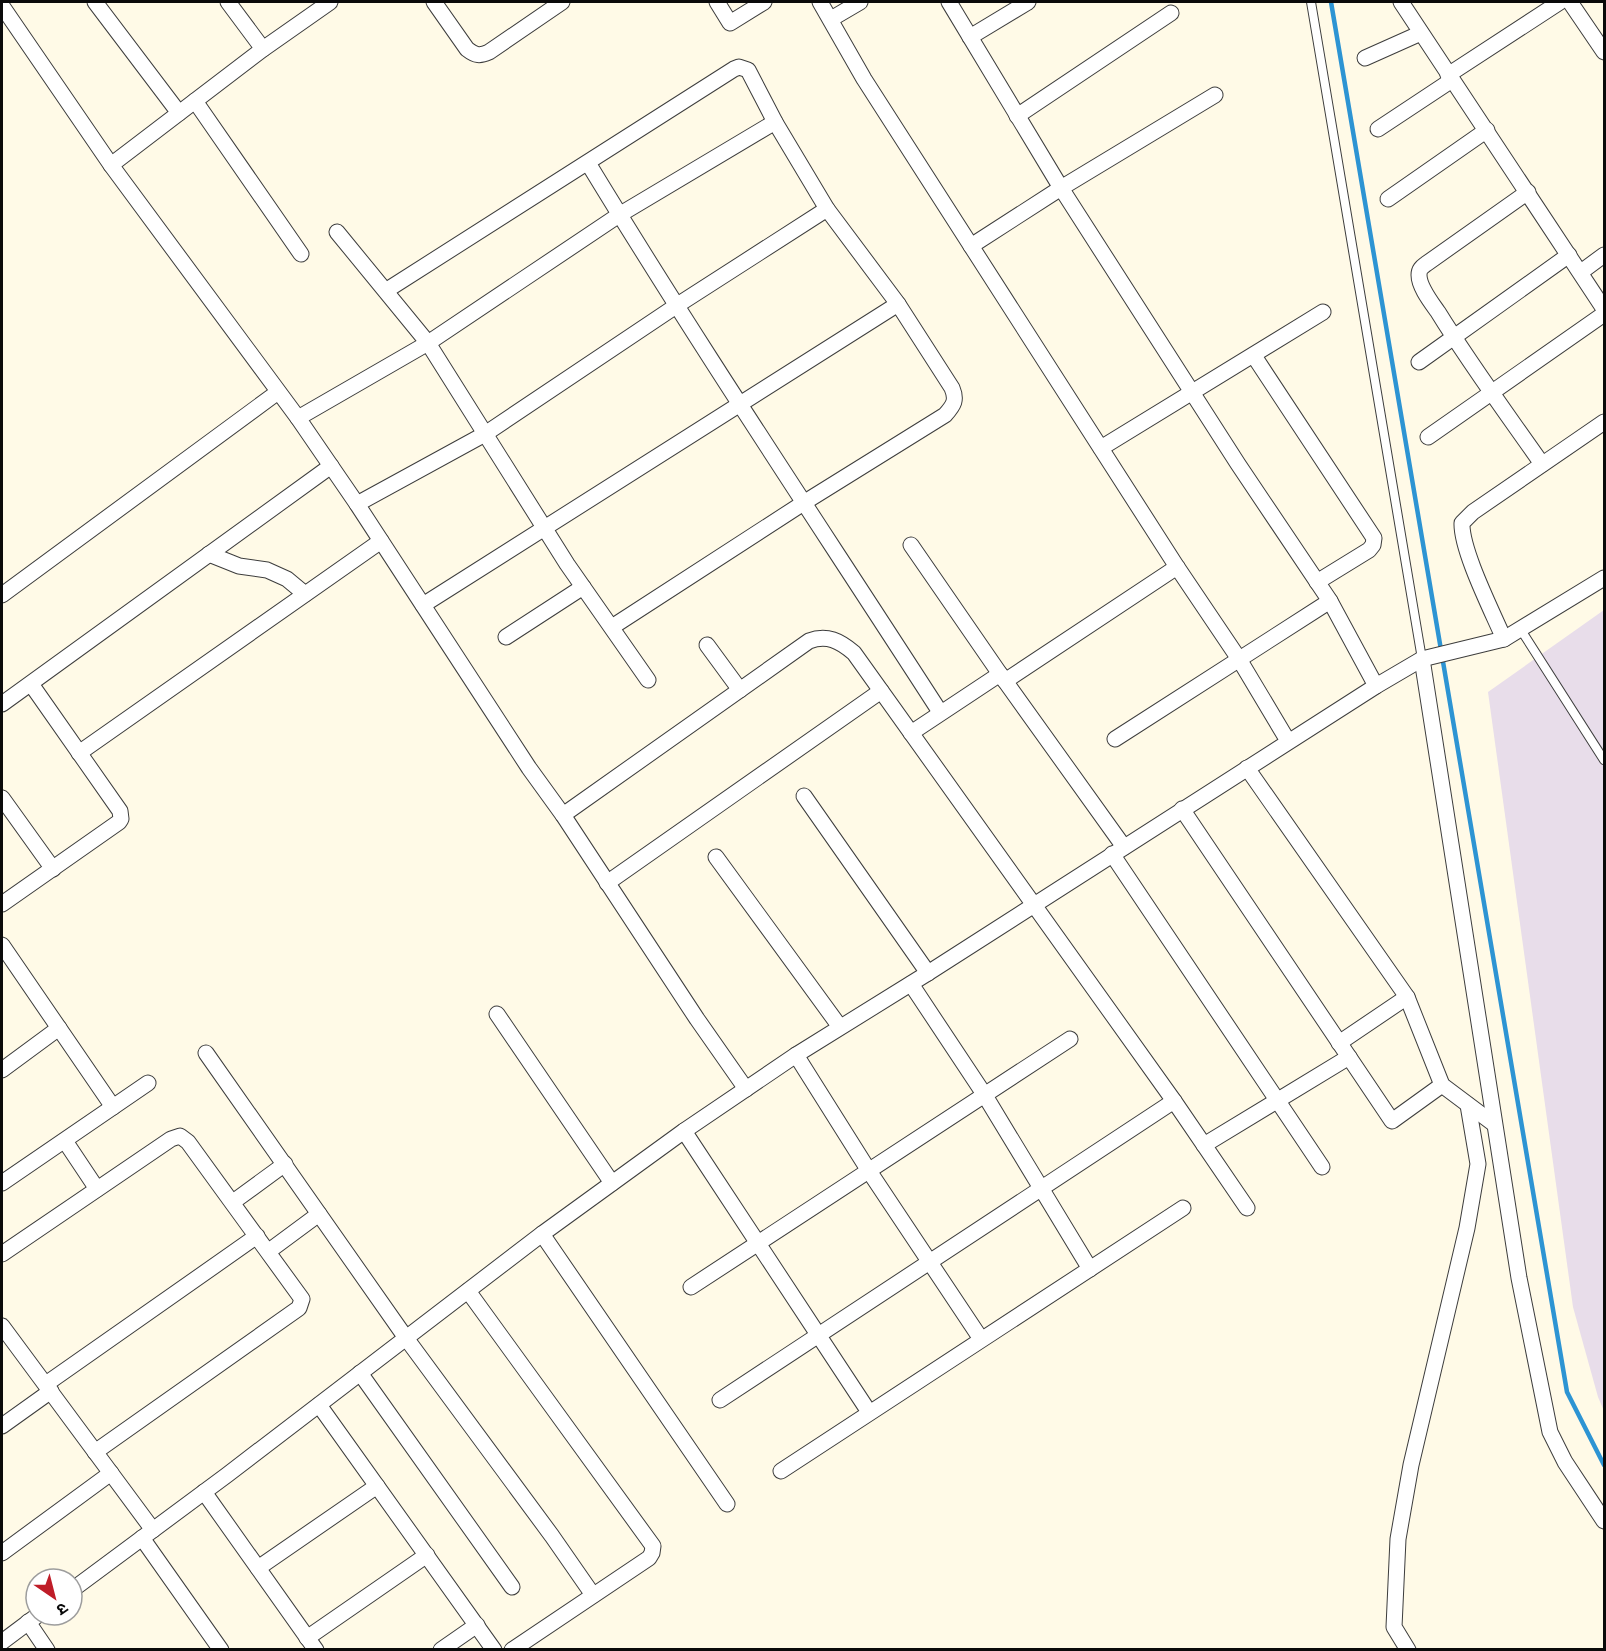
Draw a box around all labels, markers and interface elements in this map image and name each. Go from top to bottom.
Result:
north arrow [24,1567,84,1627]
text: उ [51,1596,71,1619]

